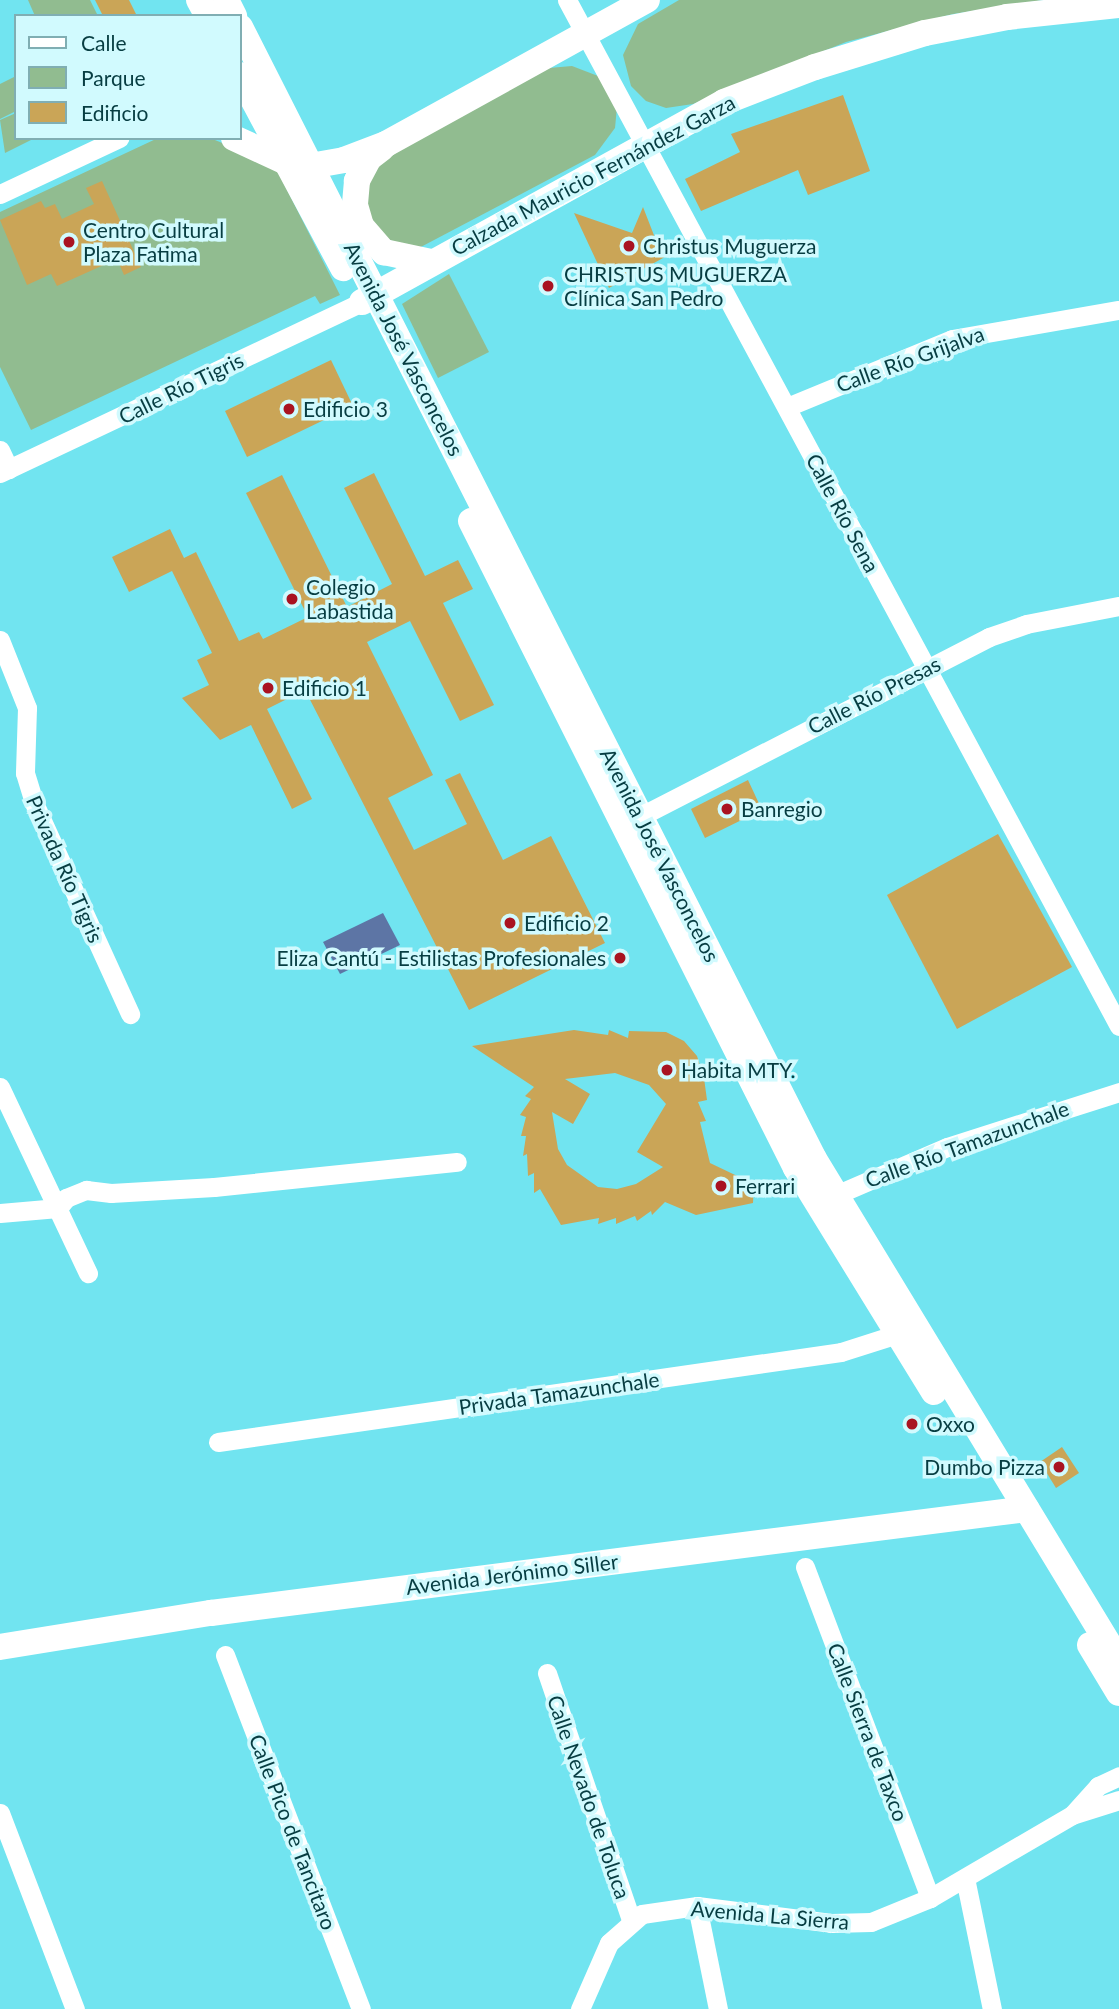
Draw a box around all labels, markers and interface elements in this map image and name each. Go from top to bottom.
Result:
legend [14,14,242,140]
text: Calle [81,30,126,55]
text: Parque [81,65,146,90]
street label: Calzada Mauricio Fernández Garza [447,89,739,261]
text: Edificio [81,100,148,125]
place label: Centro Cultural Plaza Fatima [83,217,224,267]
place label: Christus Muguerza [643,233,817,259]
marker: Centro Cultural Plaza Fatima [61,234,77,250]
street label: Avenida José Vasconcelos [339,237,469,461]
marker: Christus Muguerza [621,238,637,254]
place label: CHRISTUS MUGUERZA Clínica San Pedro [564,261,787,311]
marker: CHRISTUS MUGUERZA Clínica San Pedro [538,276,558,296]
street label: Calle Río Grijalva [833,321,987,397]
street label: Calle Río Tigris [114,347,248,429]
place label: Edificio 3 [303,396,388,422]
marker: Edificio 3 [281,401,297,417]
street label: Calle Río Sena [801,449,885,577]
place label: Colegio Labastida [306,574,394,624]
marker: Colegio Labastida [284,591,300,607]
street label: Calle Río Presas [803,651,945,739]
place label: Edificio 1 [282,675,367,701]
marker: Edificio 1 [260,680,276,696]
street label: Avenida José Vasconcelos [595,743,725,967]
street label: Privada Río Tigris [21,791,109,947]
place label: Banregio [741,796,823,822]
marker: Banregio [719,801,735,817]
place label: Edificio 2 [524,910,609,936]
marker: Edificio 2 [502,915,518,931]
place label: Eliza Cantú - Estilistas Profesionales [277,945,606,971]
marker: Eliza Cantú - Estilistas Profesionales [612,950,628,966]
place label: Habita MTY. [681,1057,796,1083]
marker: Habita MTY. [659,1062,675,1078]
street label: Calle Río Tamazunchale [861,1095,1073,1193]
place label: Ferrari [735,1173,795,1199]
marker: Ferrari [713,1178,729,1194]
street label: Privada Tamazunchale [457,1366,661,1420]
place label: Oxxo [926,1411,975,1437]
marker: Oxxo [904,1416,920,1432]
place label: Dumbo Pizza [924,1454,1045,1480]
marker: Dumbo Pizza [1051,1459,1067,1475]
street label: Avenida Jerónimo Siller [404,1548,620,1600]
street label: Calle Sierra de Taxco [822,1639,914,1825]
street label: Calle Nevado de Toluca [542,1691,636,1903]
street label: Calle Pico de Tancitaro [244,1730,342,1934]
street label: Avenida La Sierra [690,1896,850,1934]

